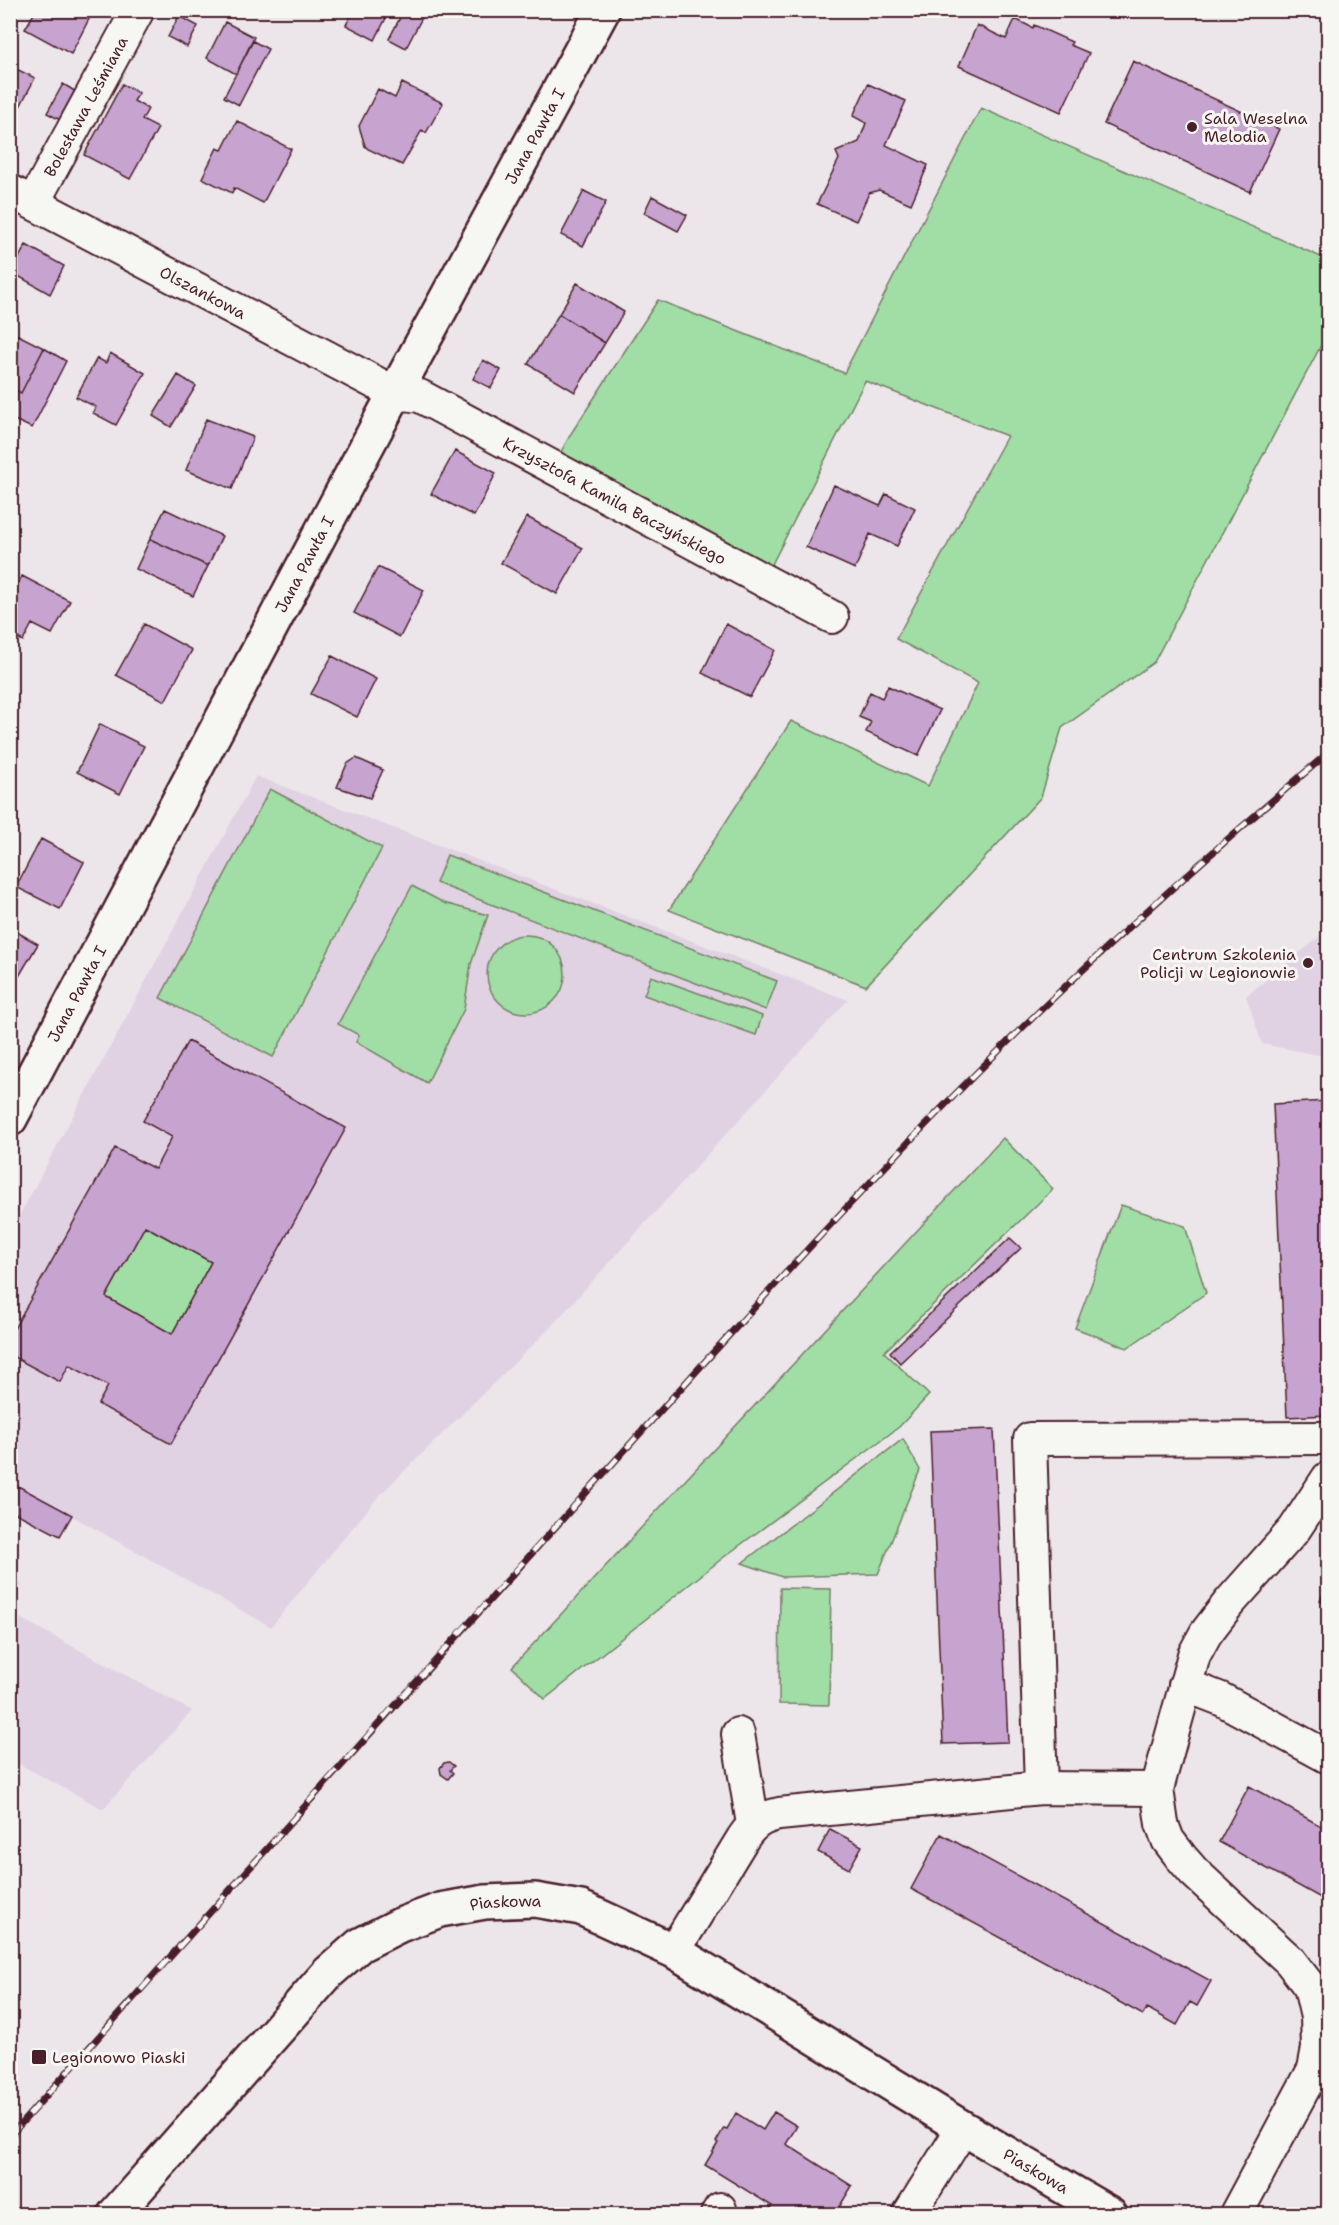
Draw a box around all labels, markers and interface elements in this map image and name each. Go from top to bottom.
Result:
street label: Bolesława Leśmiana [39,32,132,180]
street label: Jana Pawła I [500,84,569,188]
place label: Sala Weselna Melodia [1204,108,1307,147]
marker: Sala Weselna Melodia [1185,120,1199,134]
street label: Olszankowa [156,261,250,324]
street label: Krzysztofa Kamila Baczyńskiego [499,432,730,569]
street label: Jana Pawła I [270,512,339,616]
street label: Jana Pawła I [42,941,111,1046]
place label: Centrum Szkolenia Policji w Legionowie [1140,944,1296,983]
marker: Centrum Szkolenia Policji w Legionowie [1301,956,1315,970]
street label: Piaskowa [468,1889,544,1915]
place label: Legionowo Piaski [52,2047,185,2068]
marker: Legionowo Piaski [30,2048,48,2066]
street label: Piaskowa [999,2143,1073,2198]

